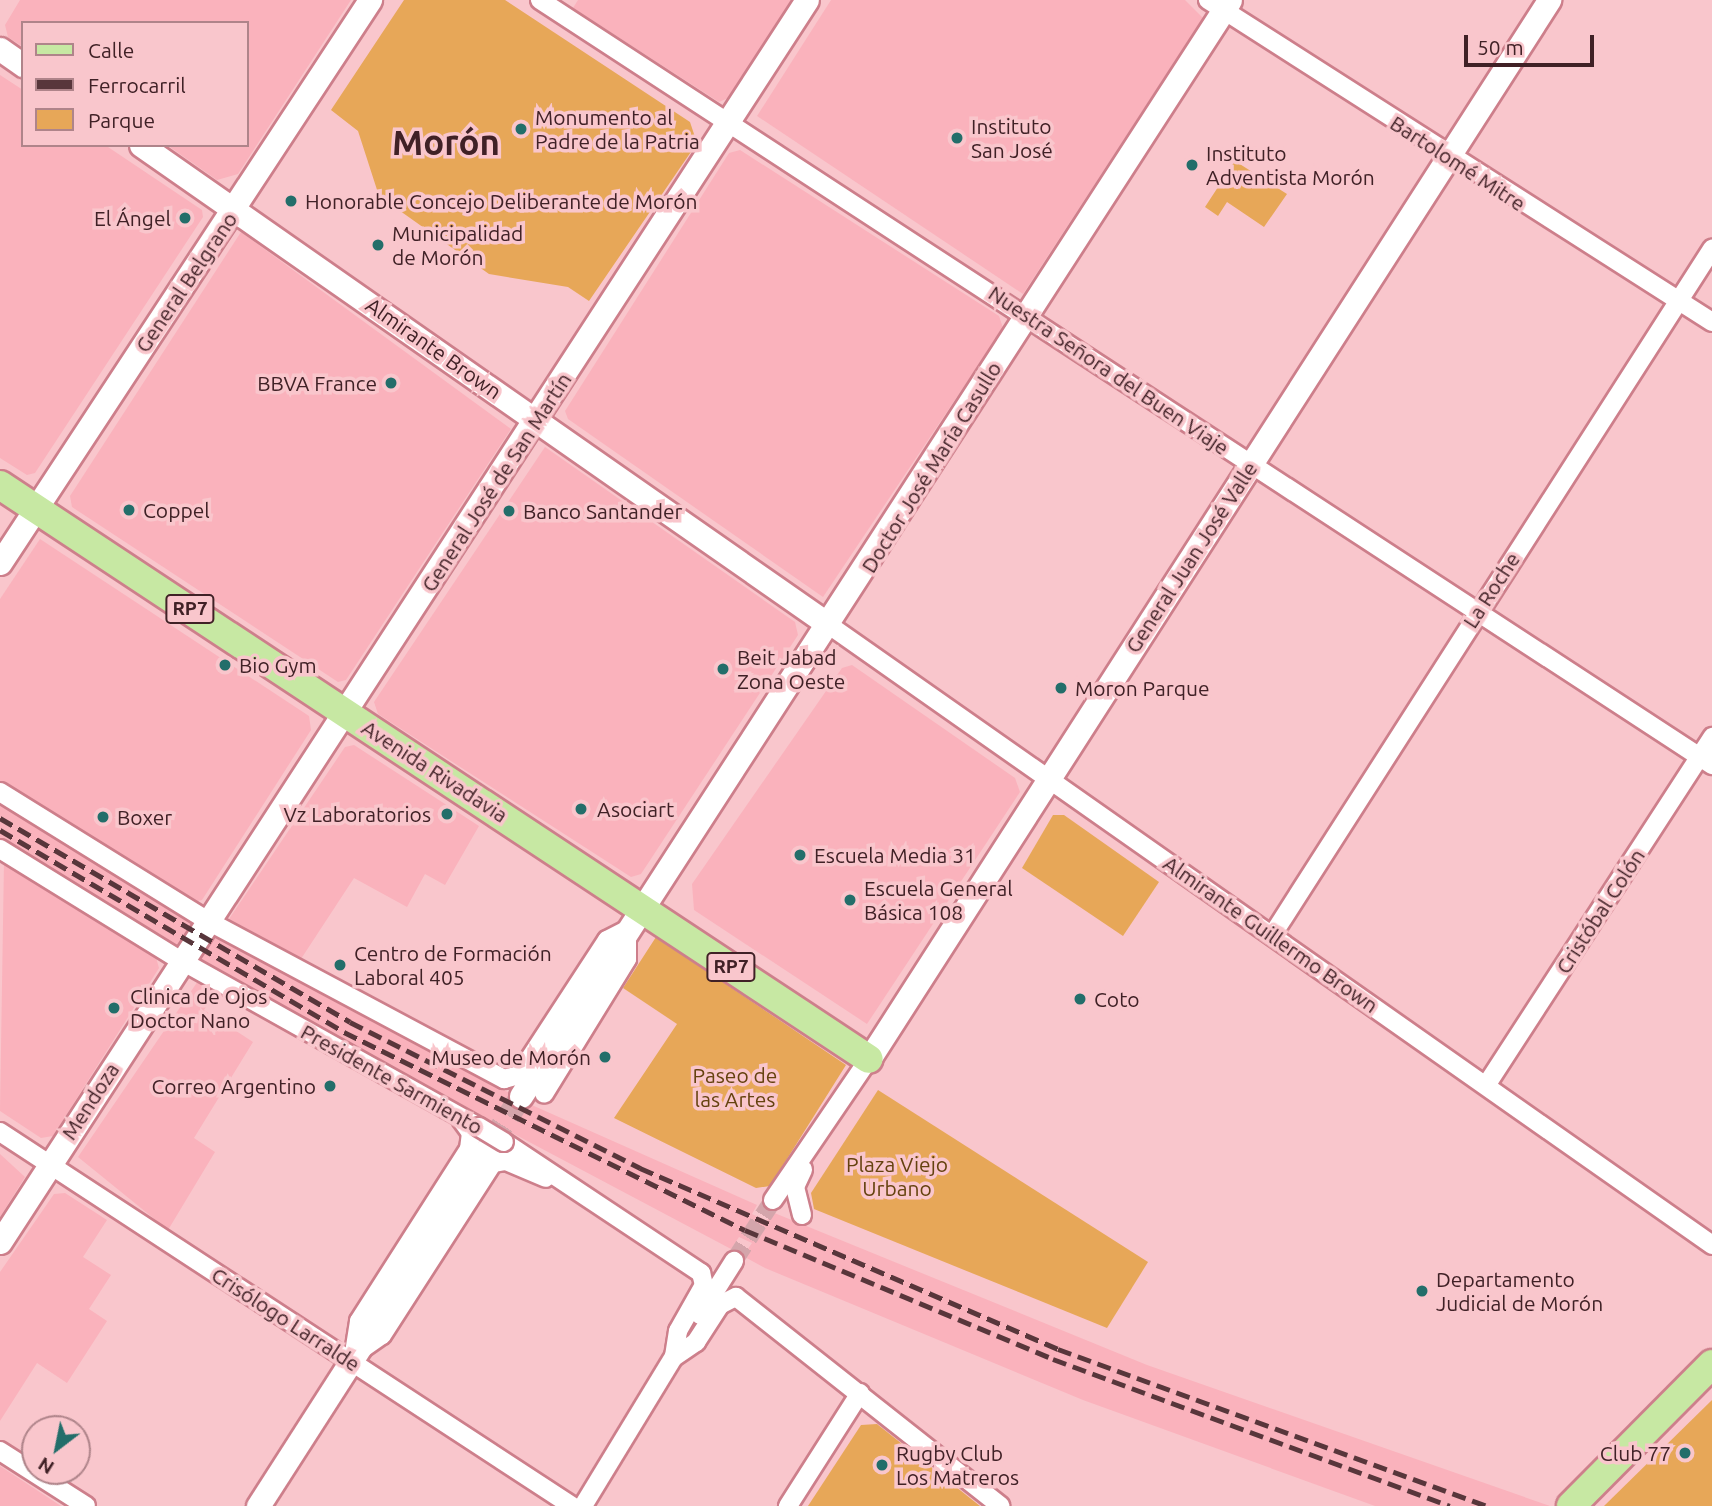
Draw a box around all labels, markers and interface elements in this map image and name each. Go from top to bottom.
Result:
legend [21,21,248,147]
scale bar [1467,21,1596,65]
text: 50 m [1477,35,1524,59]
text: Calle [88,38,134,62]
text: Ferrocarril [88,73,186,97]
place label: Monumento al Padre de la Patria [535,104,700,154]
text: Parque [88,108,155,132]
street label: Bartolomé Mitre [1386,110,1530,216]
place label: Instituto San José [971,113,1053,163]
district label: Morón [392,121,500,163]
marker: Monumento al Padre de la Patria [513,121,529,137]
marker: Instituto San José [949,130,965,146]
place label: Instituto Adventista Morón [1206,140,1375,190]
marker: Instituto Adventista Morón [1184,157,1200,173]
place label: Honorable Concejo Deliberante de Morón [305,188,697,214]
marker: Honorable Concejo Deliberante de Morón [283,193,299,209]
place label: El Ángel [94,205,171,231]
street label: General Belgrano [130,207,242,357]
marker: El Ángel [177,210,193,226]
place label: Municipalidad de Morón [392,220,523,270]
marker: Municipalidad de Morón [370,237,386,253]
street label: Nuestra Señora del Buen Viaje [984,280,1234,460]
street label: Almirante Brown [361,292,507,404]
street label: Doctor José María Casullo [856,357,1006,577]
street label: General José de San Martín [416,368,576,596]
place label: BBVA France [257,370,377,396]
marker: BBVA France [383,375,399,391]
street label: General Juan José Valle [1120,457,1262,657]
place label: Coppel [143,497,210,523]
place label: Banco Santander [523,498,683,524]
marker: Coppel [121,502,137,518]
marker: Banco Santander [501,503,517,519]
street label: La Roche [1457,547,1525,633]
road number: RP7 [164,594,216,624]
place label: Beit Jabad Zona Oeste [737,644,845,694]
place label: Bio Gym [239,652,317,678]
marker: Bio Gym [217,657,233,673]
marker: Beit Jabad Zona Oeste [715,661,731,677]
place label: Moron Parque [1075,675,1210,701]
marker: Moron Parque [1053,680,1069,696]
street label: Avenida Rivadavia [357,715,513,827]
place label: Asociart [597,796,674,822]
marker: Asociart [571,799,591,819]
place label: Vz Laboratorios [283,801,431,827]
place label: Boxer [117,804,172,830]
marker: Vz Laboratorios [437,804,457,824]
marker: Boxer [95,809,111,825]
place label: Escuela Media 31 [814,842,976,868]
street label: Cristóbal Colón [1550,844,1650,978]
marker: Escuela Media 31 [792,847,808,863]
street label: Almirante Guillermo Brown [1159,850,1383,1018]
place label: Escuela General Básica 108 [864,875,1013,925]
marker: Escuela General Básica 108 [842,892,858,908]
place label: Centro de Formación Laboral 405 [354,940,552,990]
road number: RP7 [705,951,757,982]
marker: Centro de Formación Laboral 405 [332,957,348,973]
place label: Clinica de Ojos Doctor Nano [130,983,267,1033]
place label: Coto [1094,986,1140,1012]
marker: Coto [1072,991,1088,1007]
marker: Clinica de Ojos Doctor Nano [104,998,124,1018]
street label: Presidente Sarmiento [297,1019,487,1139]
place label: Museo de Morón [432,1044,591,1070]
marker: Museo de Morón [597,1049,613,1065]
street label: Mendoza [56,1058,124,1144]
park label: Paseo de las Artes [693,1062,777,1112]
place label: Correo Argentino [151,1073,316,1099]
marker: Correo Argentino [322,1078,338,1094]
park label: Plaza Viejo Urbano [846,1151,948,1201]
street label: Crisólogo Larralde [207,1262,365,1376]
place label: Departamento Judicial de Morón [1436,1266,1603,1316]
marker: Departamento Judicial de Morón [1414,1283,1430,1299]
north arrow [21,1415,91,1485]
place label: Rugby Club Los Matreros [896,1440,1019,1490]
place label: Club 77 [1600,1440,1671,1466]
marker: Club 77 [1677,1445,1693,1461]
text: N [34,1453,58,1479]
marker: Rugby Club Los Matreros [874,1457,890,1473]

